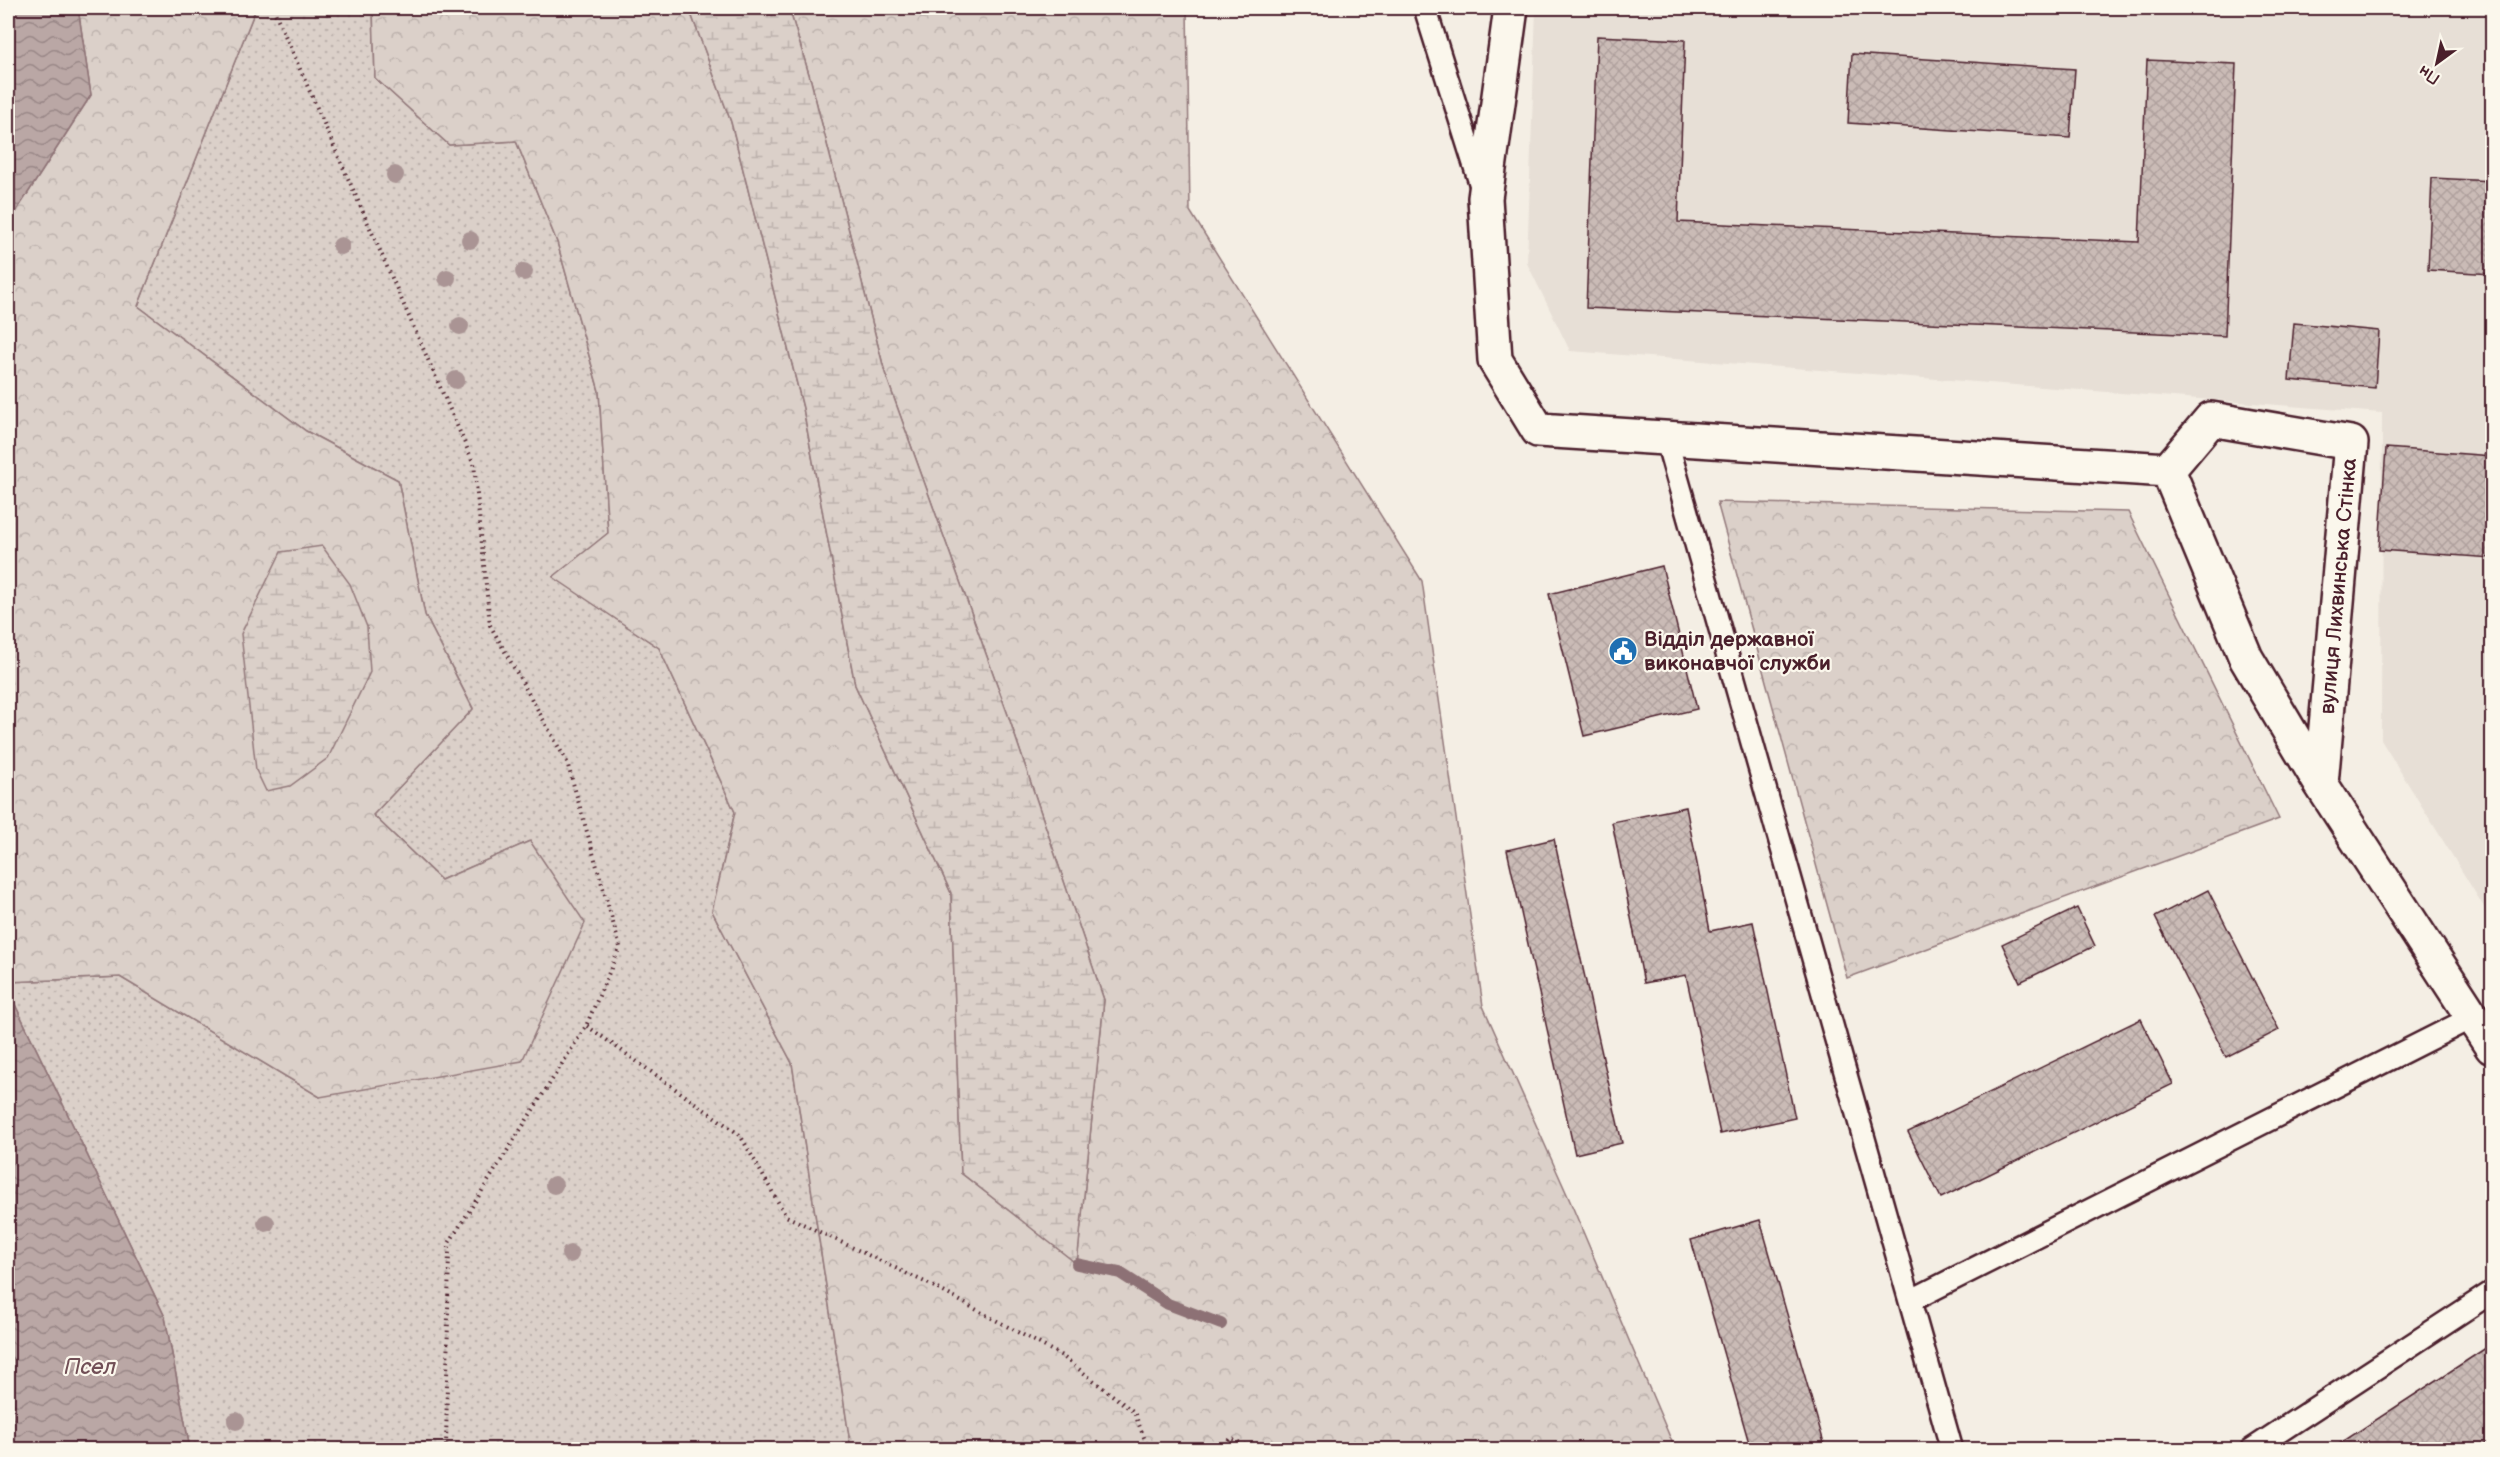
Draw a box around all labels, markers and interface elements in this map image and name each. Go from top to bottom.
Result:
north arrow [2407,33,2467,93]
text: Пн [2416,61,2444,88]
street label: вулиця Лихвинська Стінка [2315,456,2362,715]
place label: Відділ державної виконавчої служби [1644,627,1831,676]
public building icon: Відділ державної виконавчої служби [1607,635,1639,667]
water label: Псел [64,1354,117,1381]

